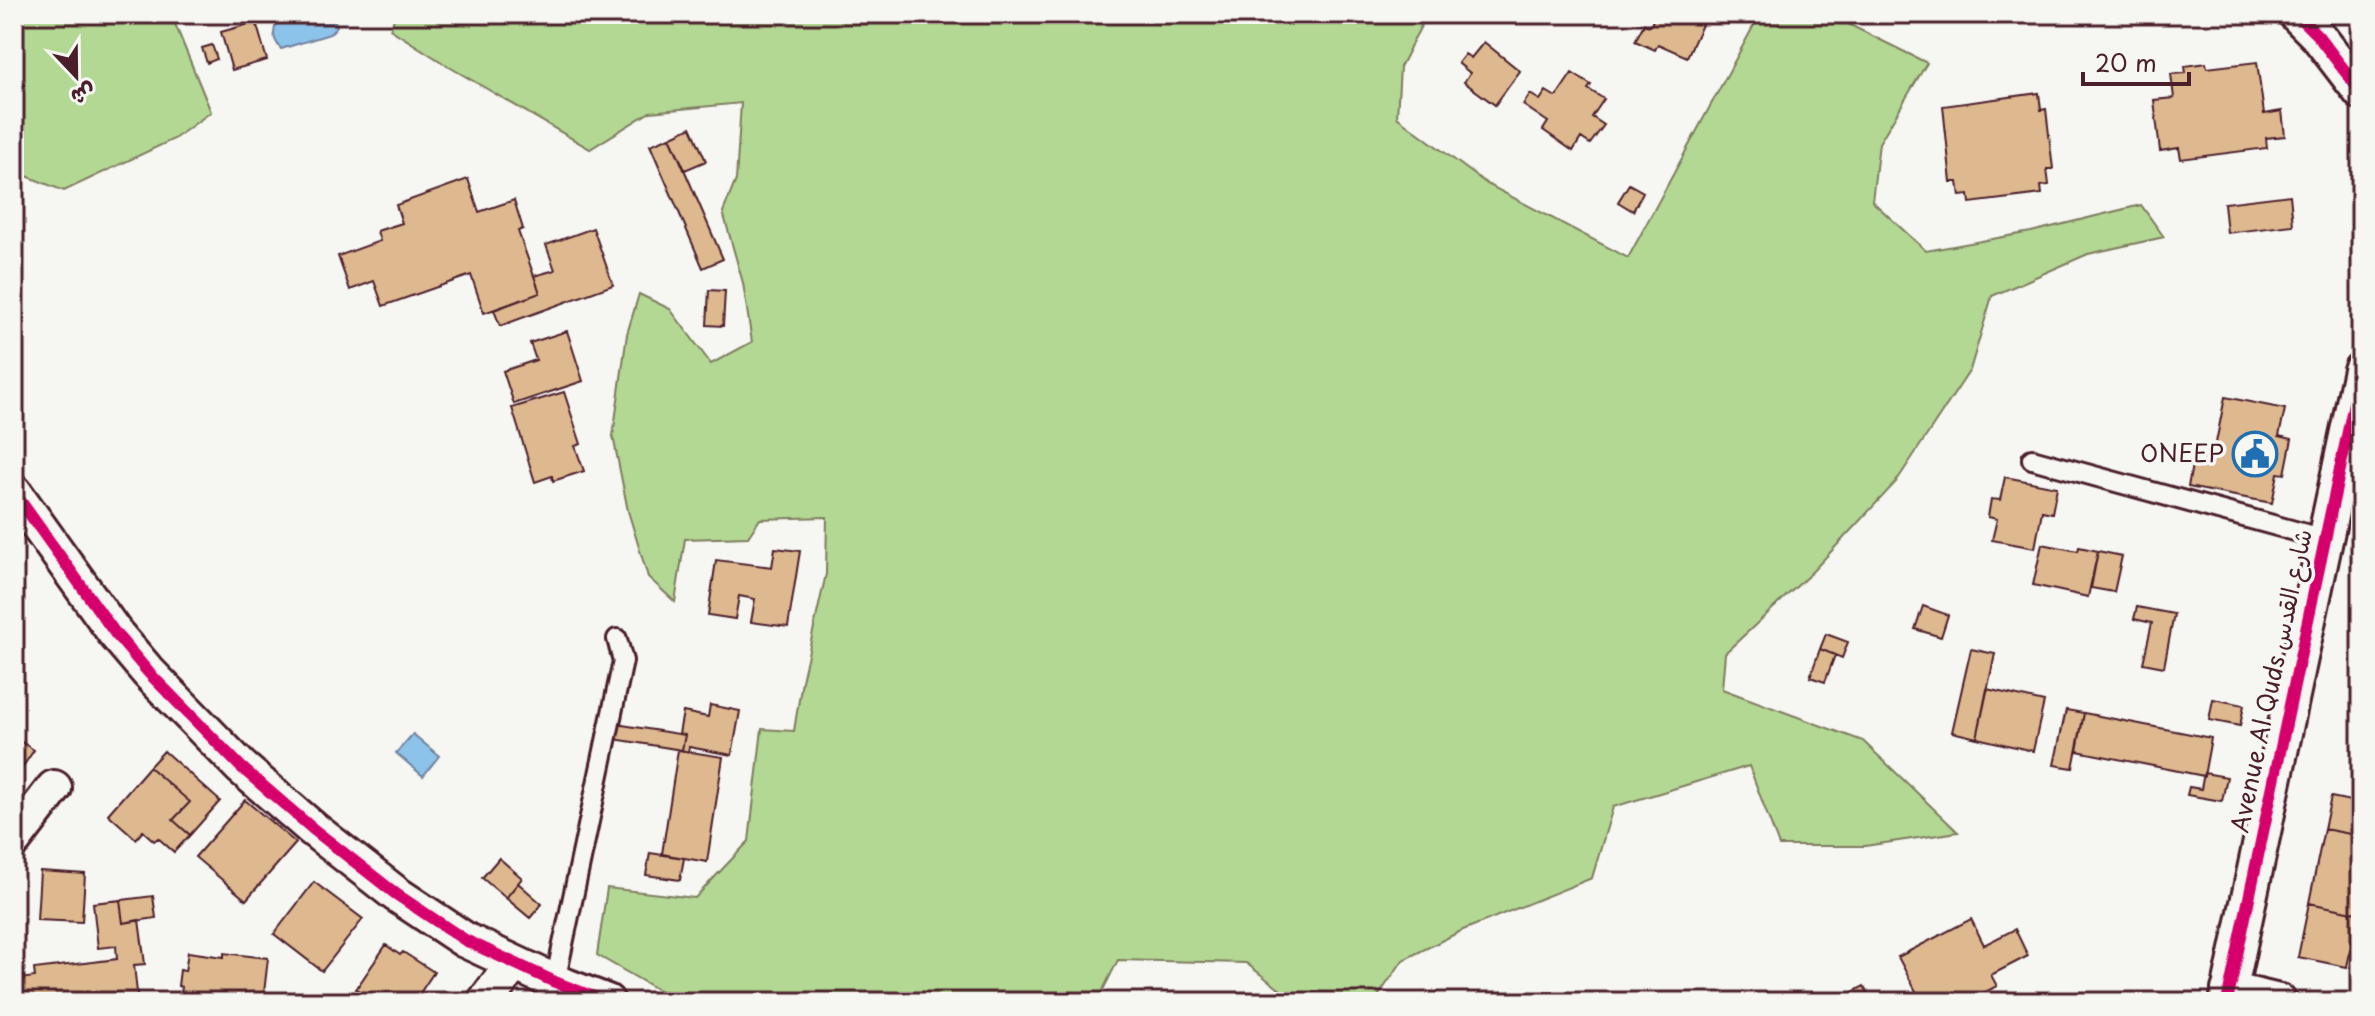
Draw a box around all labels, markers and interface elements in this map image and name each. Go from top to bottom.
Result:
north arrow [36,36,116,116]
scale bar [2083,36,2189,86]
text: 20 m [2095,44,2157,80]
text: ش [67,76,101,116]
public building icon: ONEEP [2231,430,2279,478]
place label: ONEEP [2140,434,2224,470]
street label: Avenue Al Quds شارع القدس [2220,526,2321,836]

